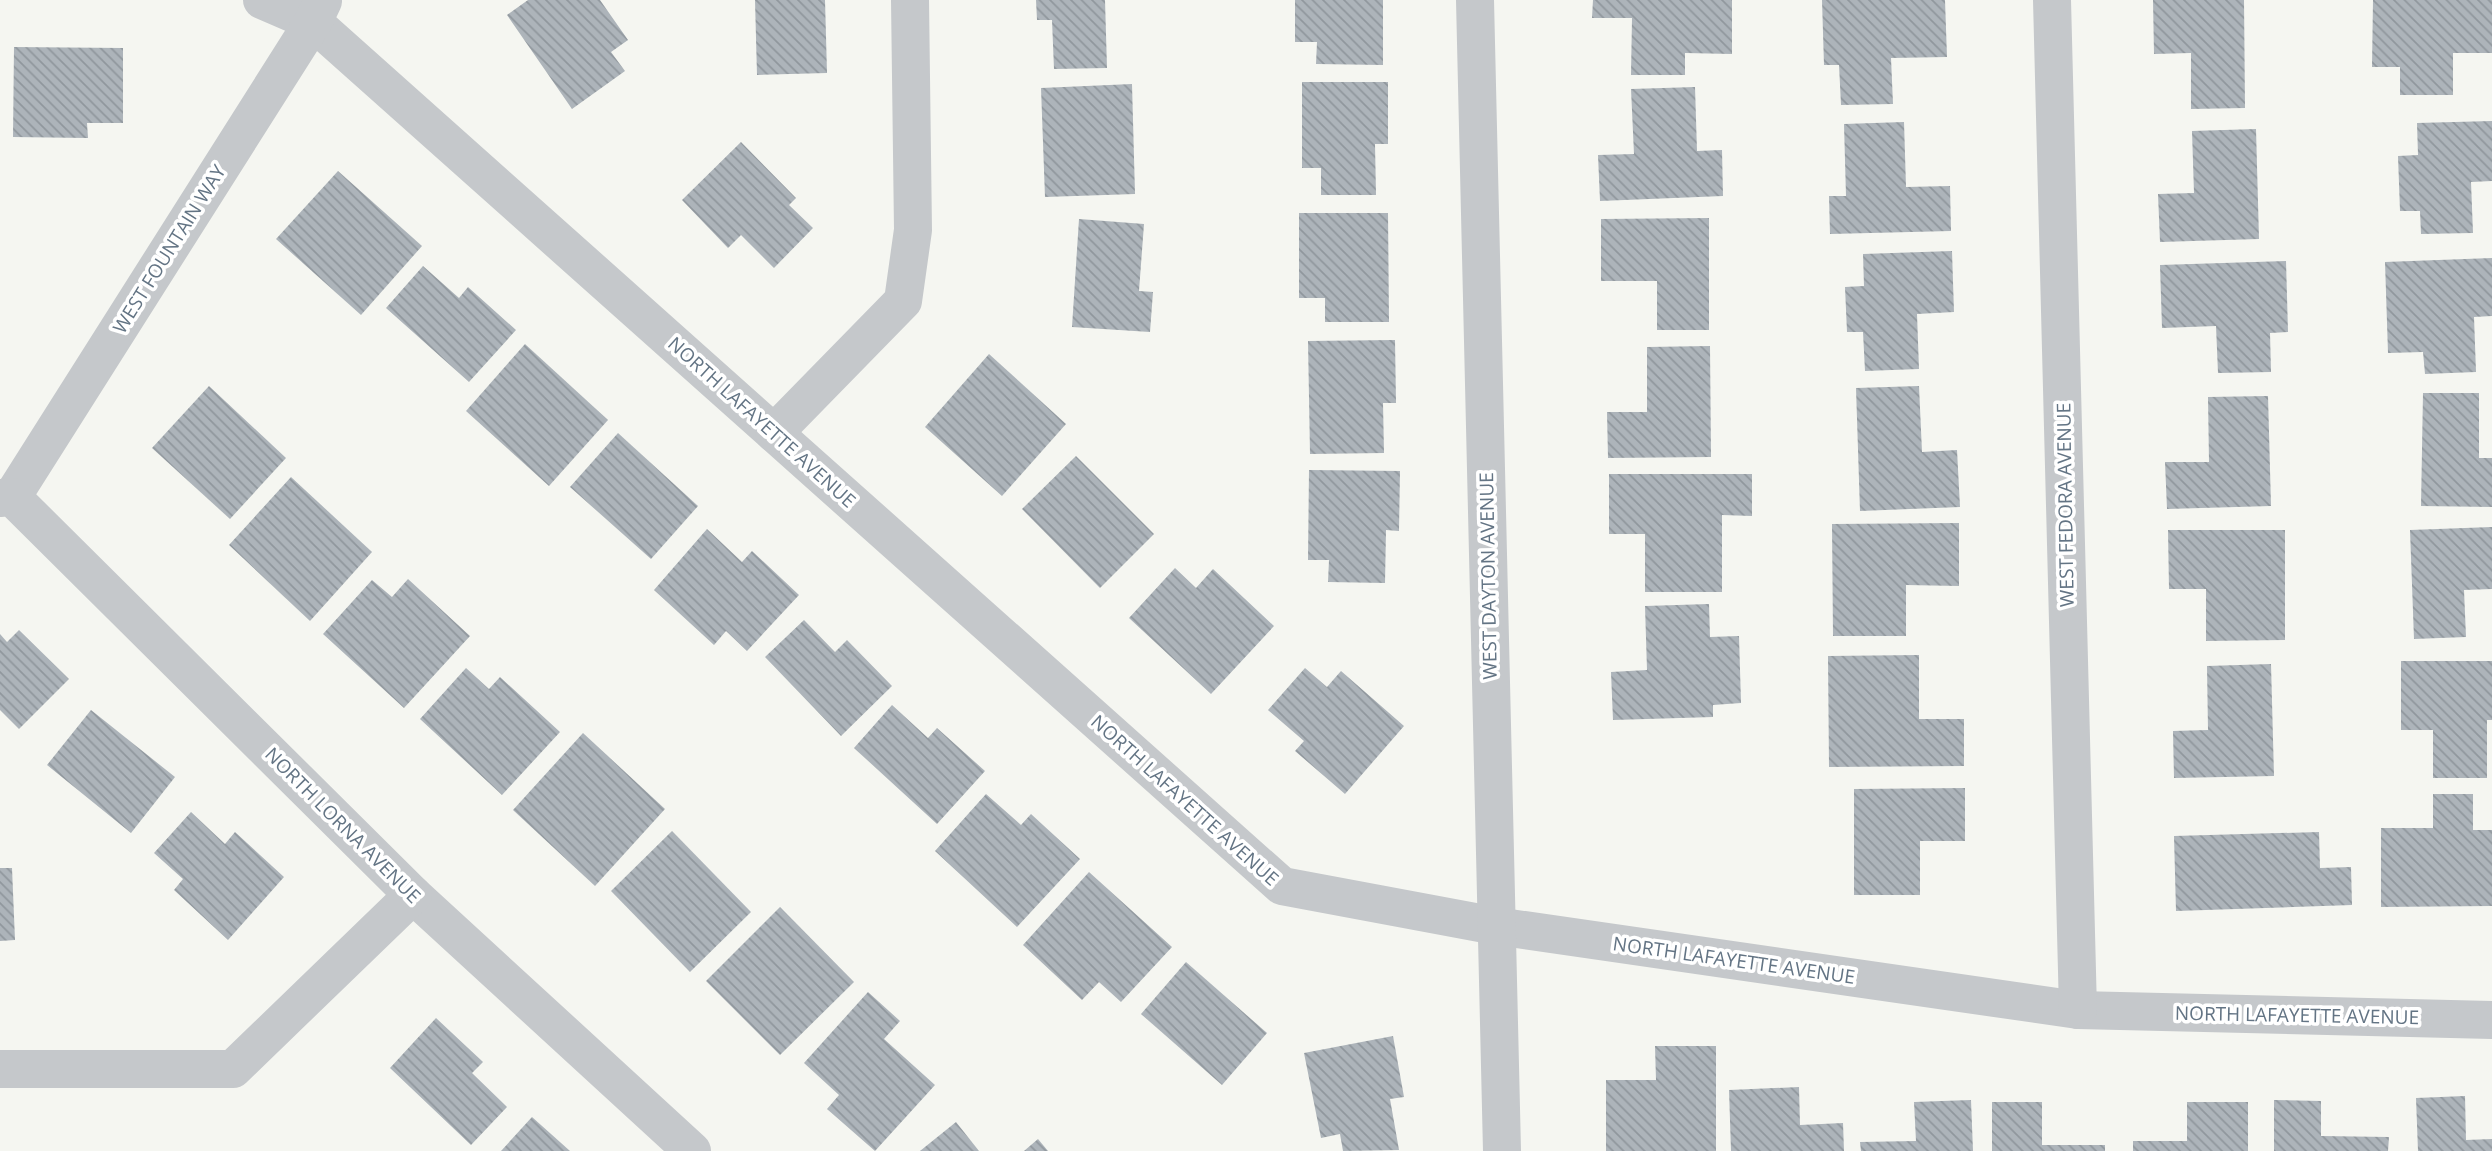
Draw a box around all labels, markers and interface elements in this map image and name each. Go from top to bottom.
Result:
street label: WEST FOUNTAIN WAY [107,160,232,338]
street label: NORTH LAFAYETTE AVENUE [663,331,861,513]
street label: WEST FEDORA AVENUE [2050,403,2080,607]
street label: WEST DAYTON AVENUE [1473,472,1503,680]
street label: NORTH LAFAYETTE AVENUE [1086,709,1284,891]
street label: NORTH LORNA AVENUE [259,741,427,909]
street label: NORTH LAFAYETTE AVENUE [1611,930,1857,990]
street label: NORTH LAFAYETTE AVENUE [2175,1000,2419,1030]

